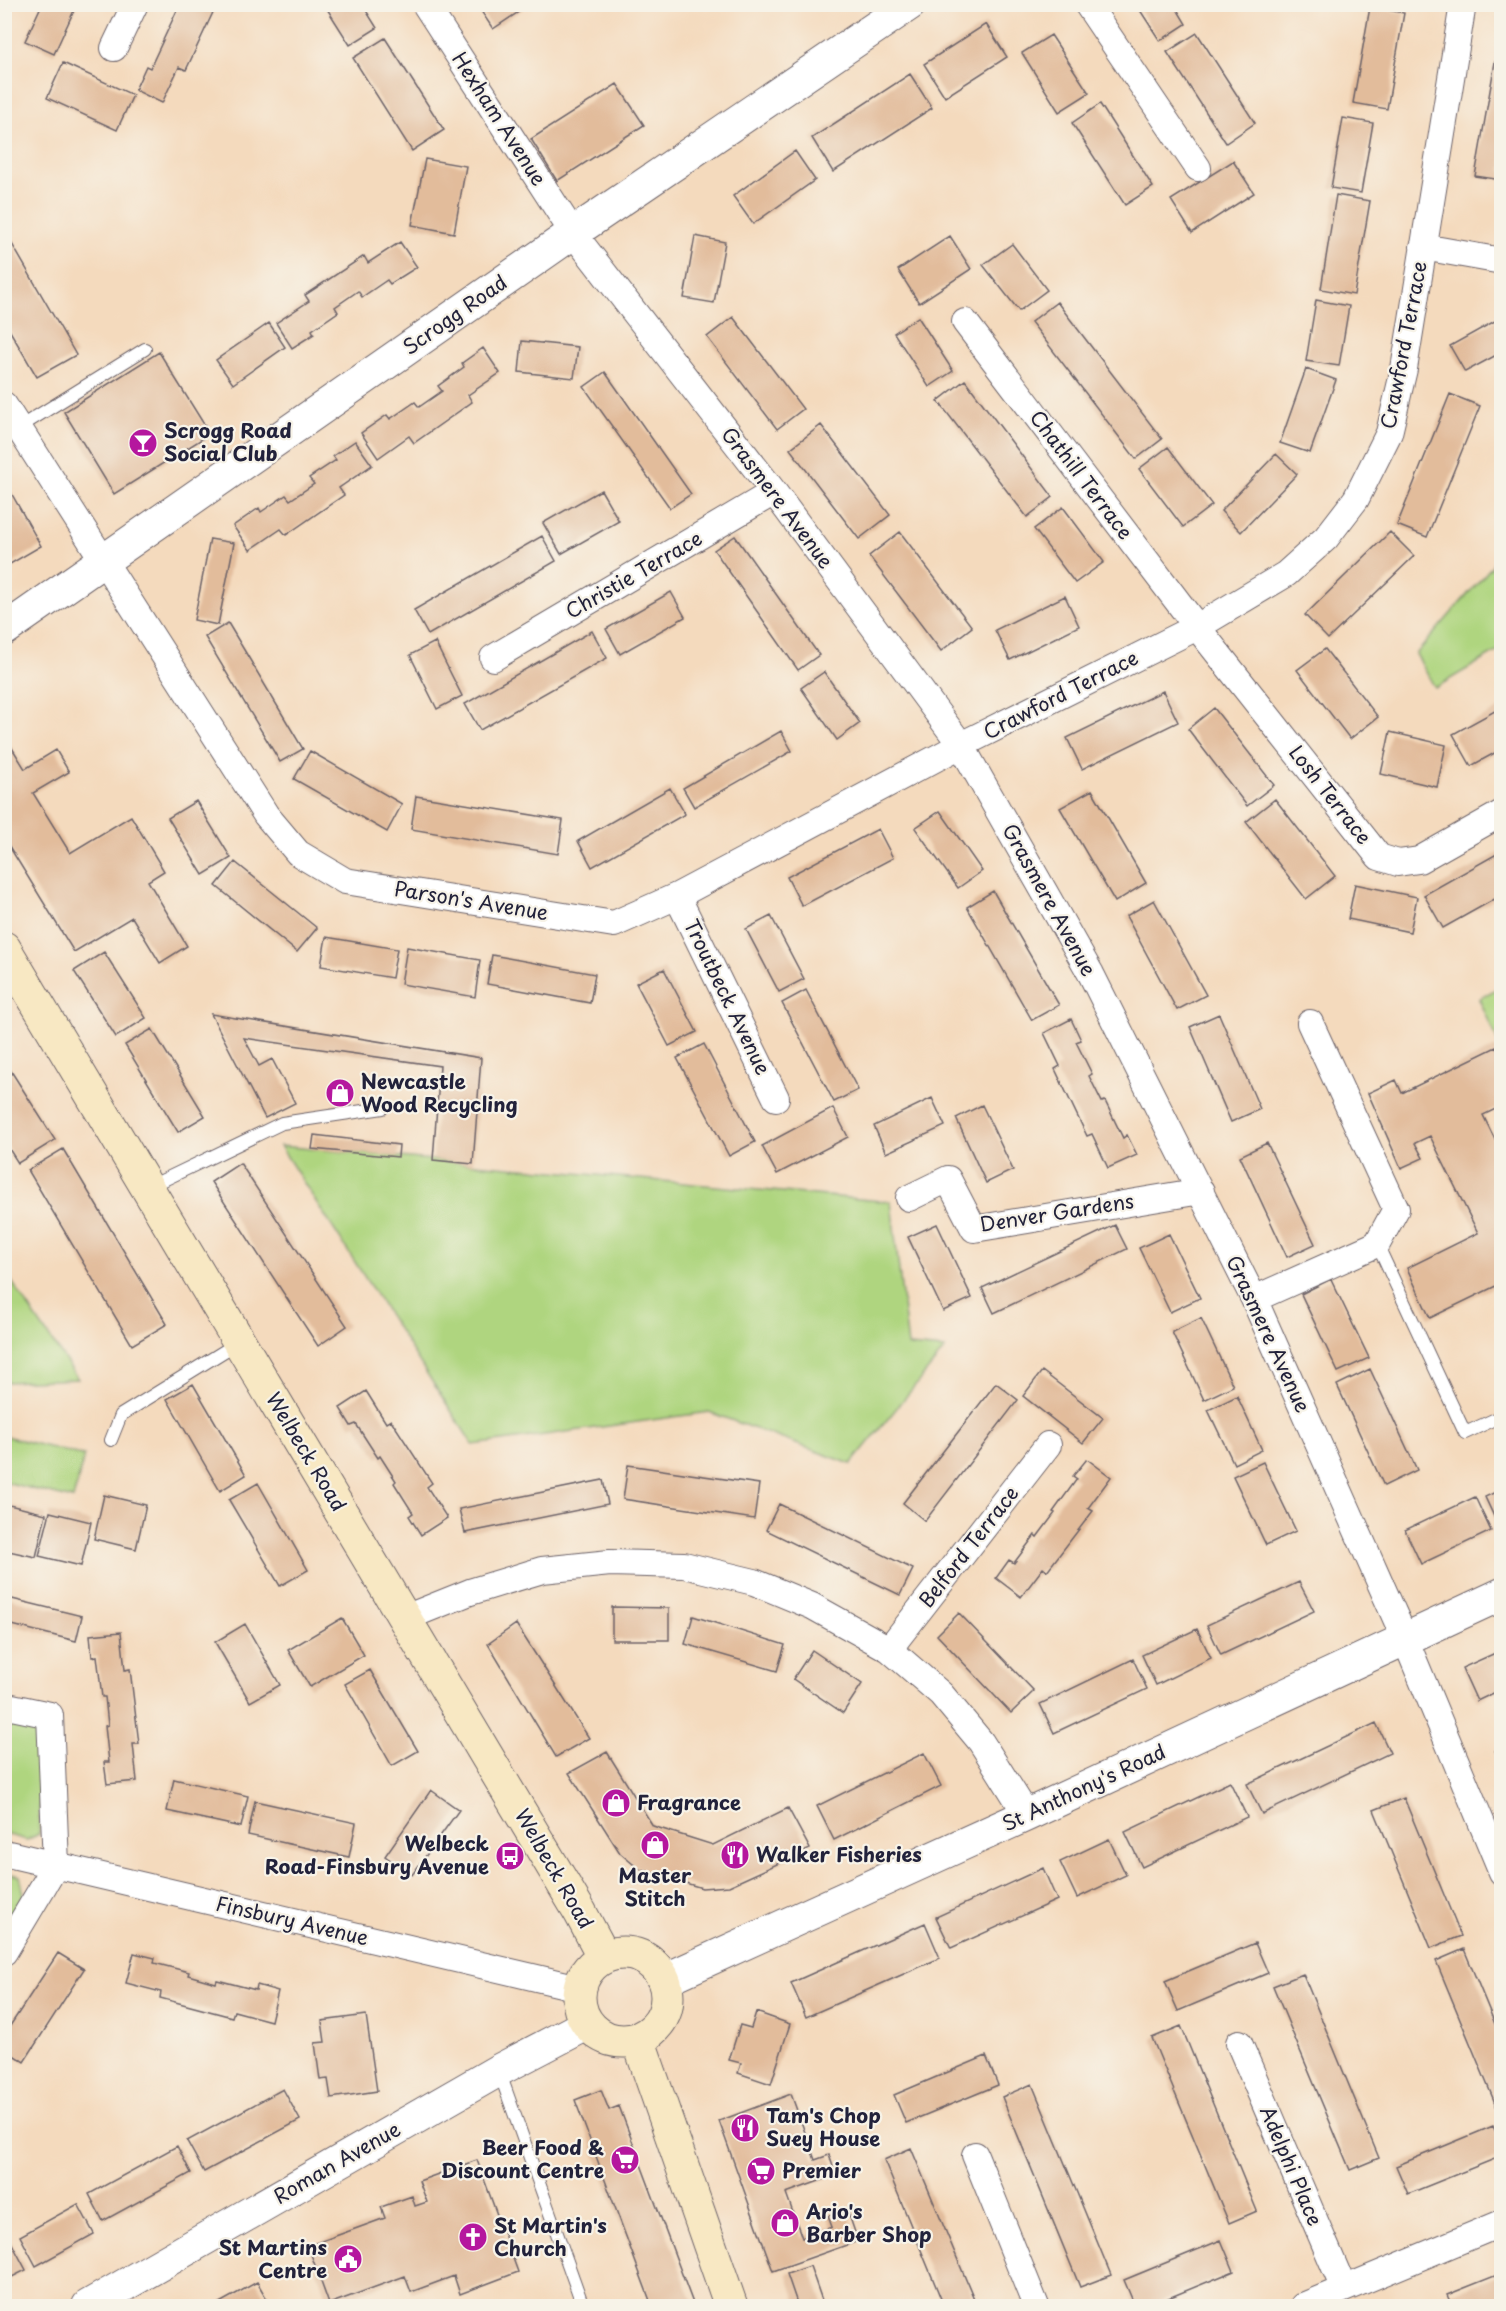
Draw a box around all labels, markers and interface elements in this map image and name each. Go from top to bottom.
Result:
street label: Hexham Avenue [445,46,554,191]
street label: Crawford Terrace [1372,258,1434,431]
street label: Scrogg Road [396,267,513,361]
street label: Chathill Terrace [1023,403,1140,545]
place label: Scrogg Road Social Club [164,415,292,468]
street label: Grasmere Avenue [715,420,841,574]
bar icon: Scrogg Road Social Club [127,427,159,459]
street label: Christie Terrace [560,523,707,625]
street label: Crawford Terrace [978,642,1143,746]
street label: Losh Terrace [1282,738,1379,851]
street label: Grasmere Avenue [996,818,1104,981]
street label: Parson's Avenue [392,873,551,927]
street label: Troutbeck Avenue [677,914,779,1080]
place label: Newcastle Wood Recycling [361,1066,518,1119]
shop icon: Newcastle Wood Recycling [324,1077,356,1109]
street label: Denver Gardens [978,1185,1136,1239]
street label: Grasmere Avenue [1219,1250,1318,1417]
street label: Welbeck Road [259,1386,354,1517]
street label: Belford Terrace [911,1479,1025,1614]
street label: St Anthony's Road [997,1736,1170,1838]
shop icon: Fragrance [600,1787,632,1819]
place label: Fragrance [637,1787,741,1817]
street label: Welbeck Road [508,1803,601,1934]
place label: Welbeck Road-Finsbury Avenue [265,1828,490,1881]
shop icon: Master Stitch [639,1829,671,1861]
restaurant icon: Walker Fisheries [719,1839,751,1871]
place label: Walker Fisheries [756,1839,922,1869]
bus stop icon: Welbeck Road-Finsbury Avenue [494,1840,526,1872]
place label: Master Stitch [619,1860,692,1913]
street label: Finsbury Avenue [213,1888,372,1952]
place label: Tam's Chop Suey House [766,2100,881,2153]
street label: Adelphi Place [1253,2101,1331,2230]
restaurant icon: Tam's Chop Suey House [729,2112,761,2144]
street label: Roman Avenue [267,2114,406,2211]
place label: Beer Food & Discount Centre [441,2132,604,2185]
supermarket icon: Beer Food & Discount Centre [609,2144,641,2176]
supermarket icon: Premier [745,2155,777,2187]
place label: Premier [782,2155,862,2185]
place label: Ario's Barber Shop [805,2196,932,2249]
shop icon: Ario's Barber Shop [769,2207,801,2239]
place label: St Martin's Church [494,2210,607,2263]
church icon: St Martin's Church [457,2221,489,2253]
place label: St Martins Centre [219,2232,327,2285]
public building icon: St Martins Centre [332,2243,364,2275]

